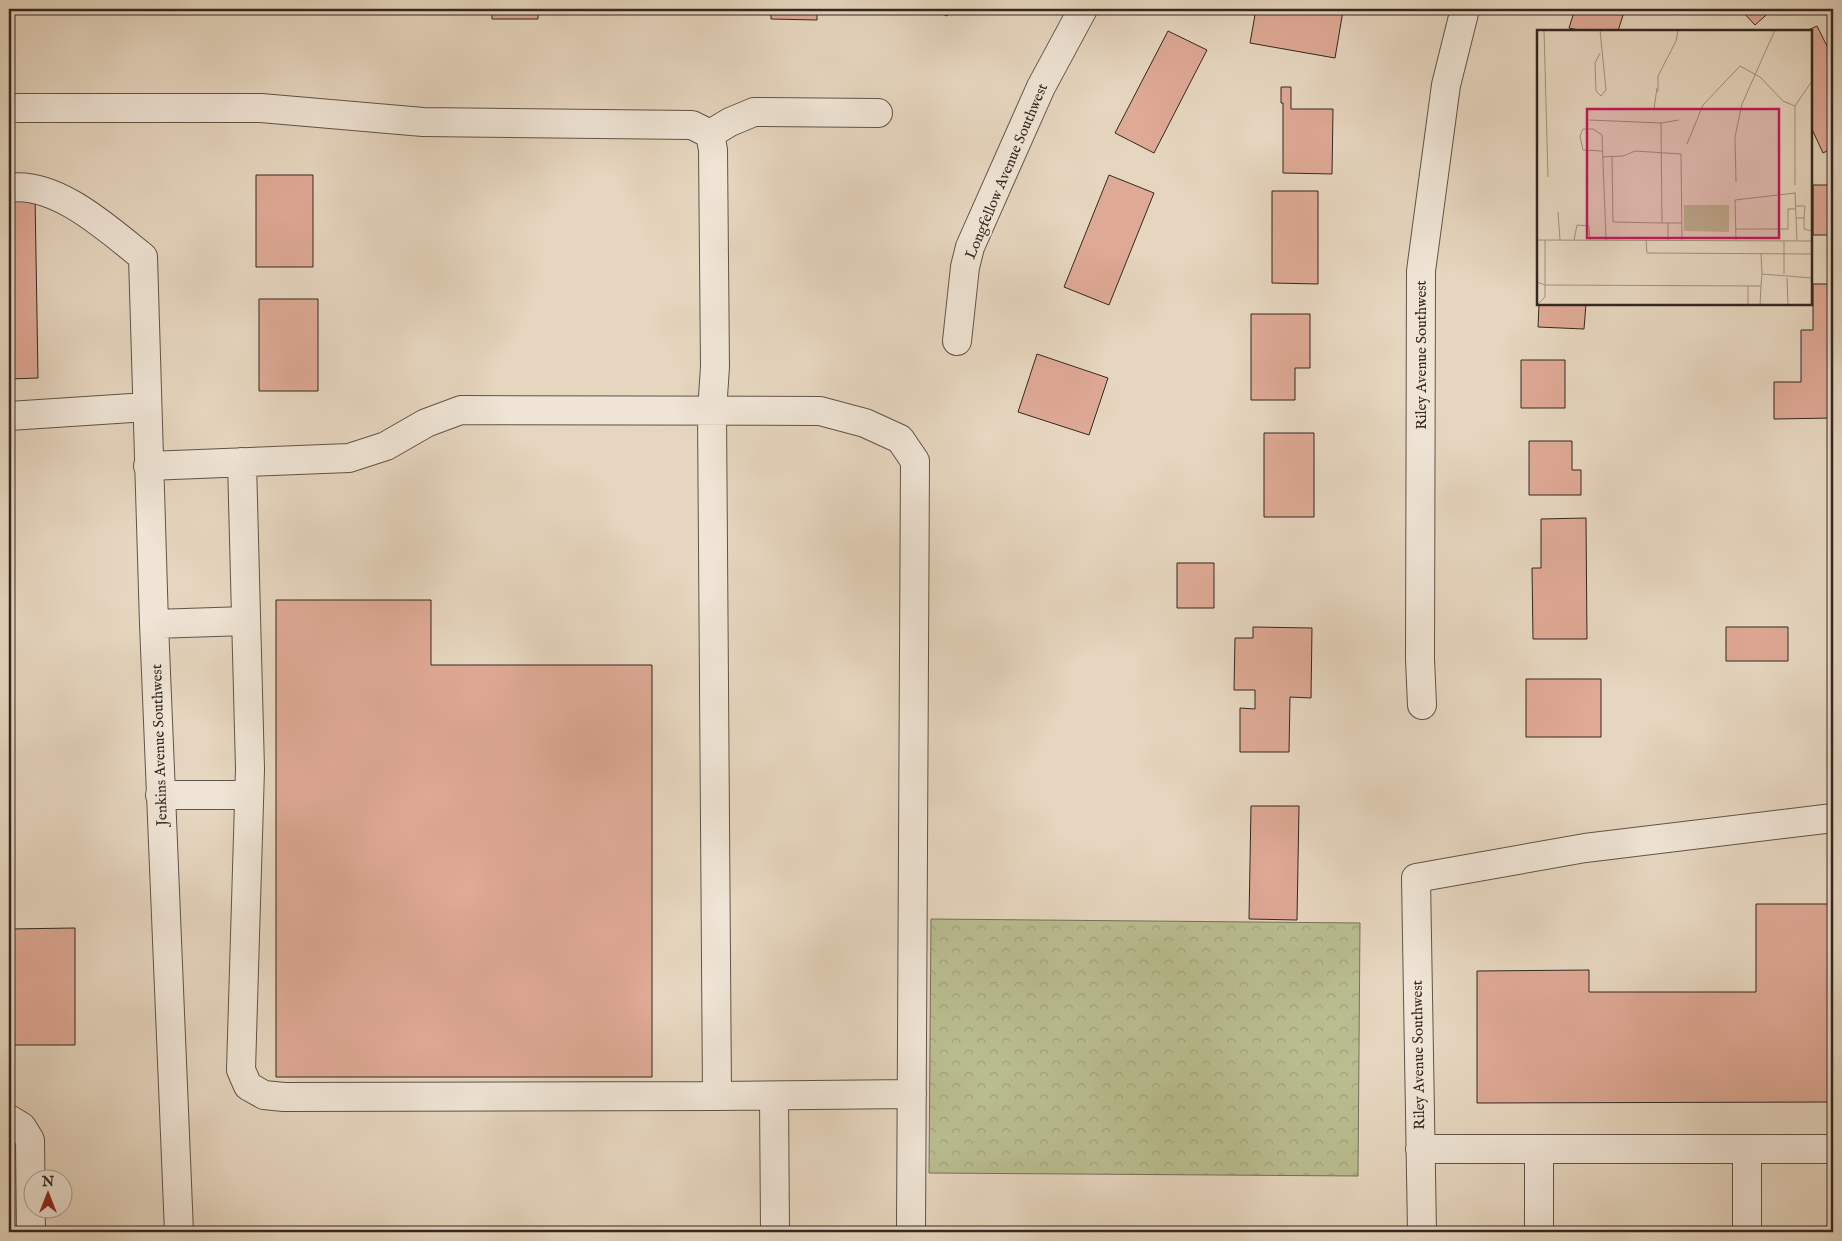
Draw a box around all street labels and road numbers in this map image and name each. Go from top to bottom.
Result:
street label: Longfellow Avenue Southwest [961,80,1052,262]
street label: Riley Avenue Southwest [1412,280,1431,430]
street label: Jenkins Avenue Southwest [147,664,172,828]
street label: Riley Avenue Southwest [1408,980,1429,1130]

